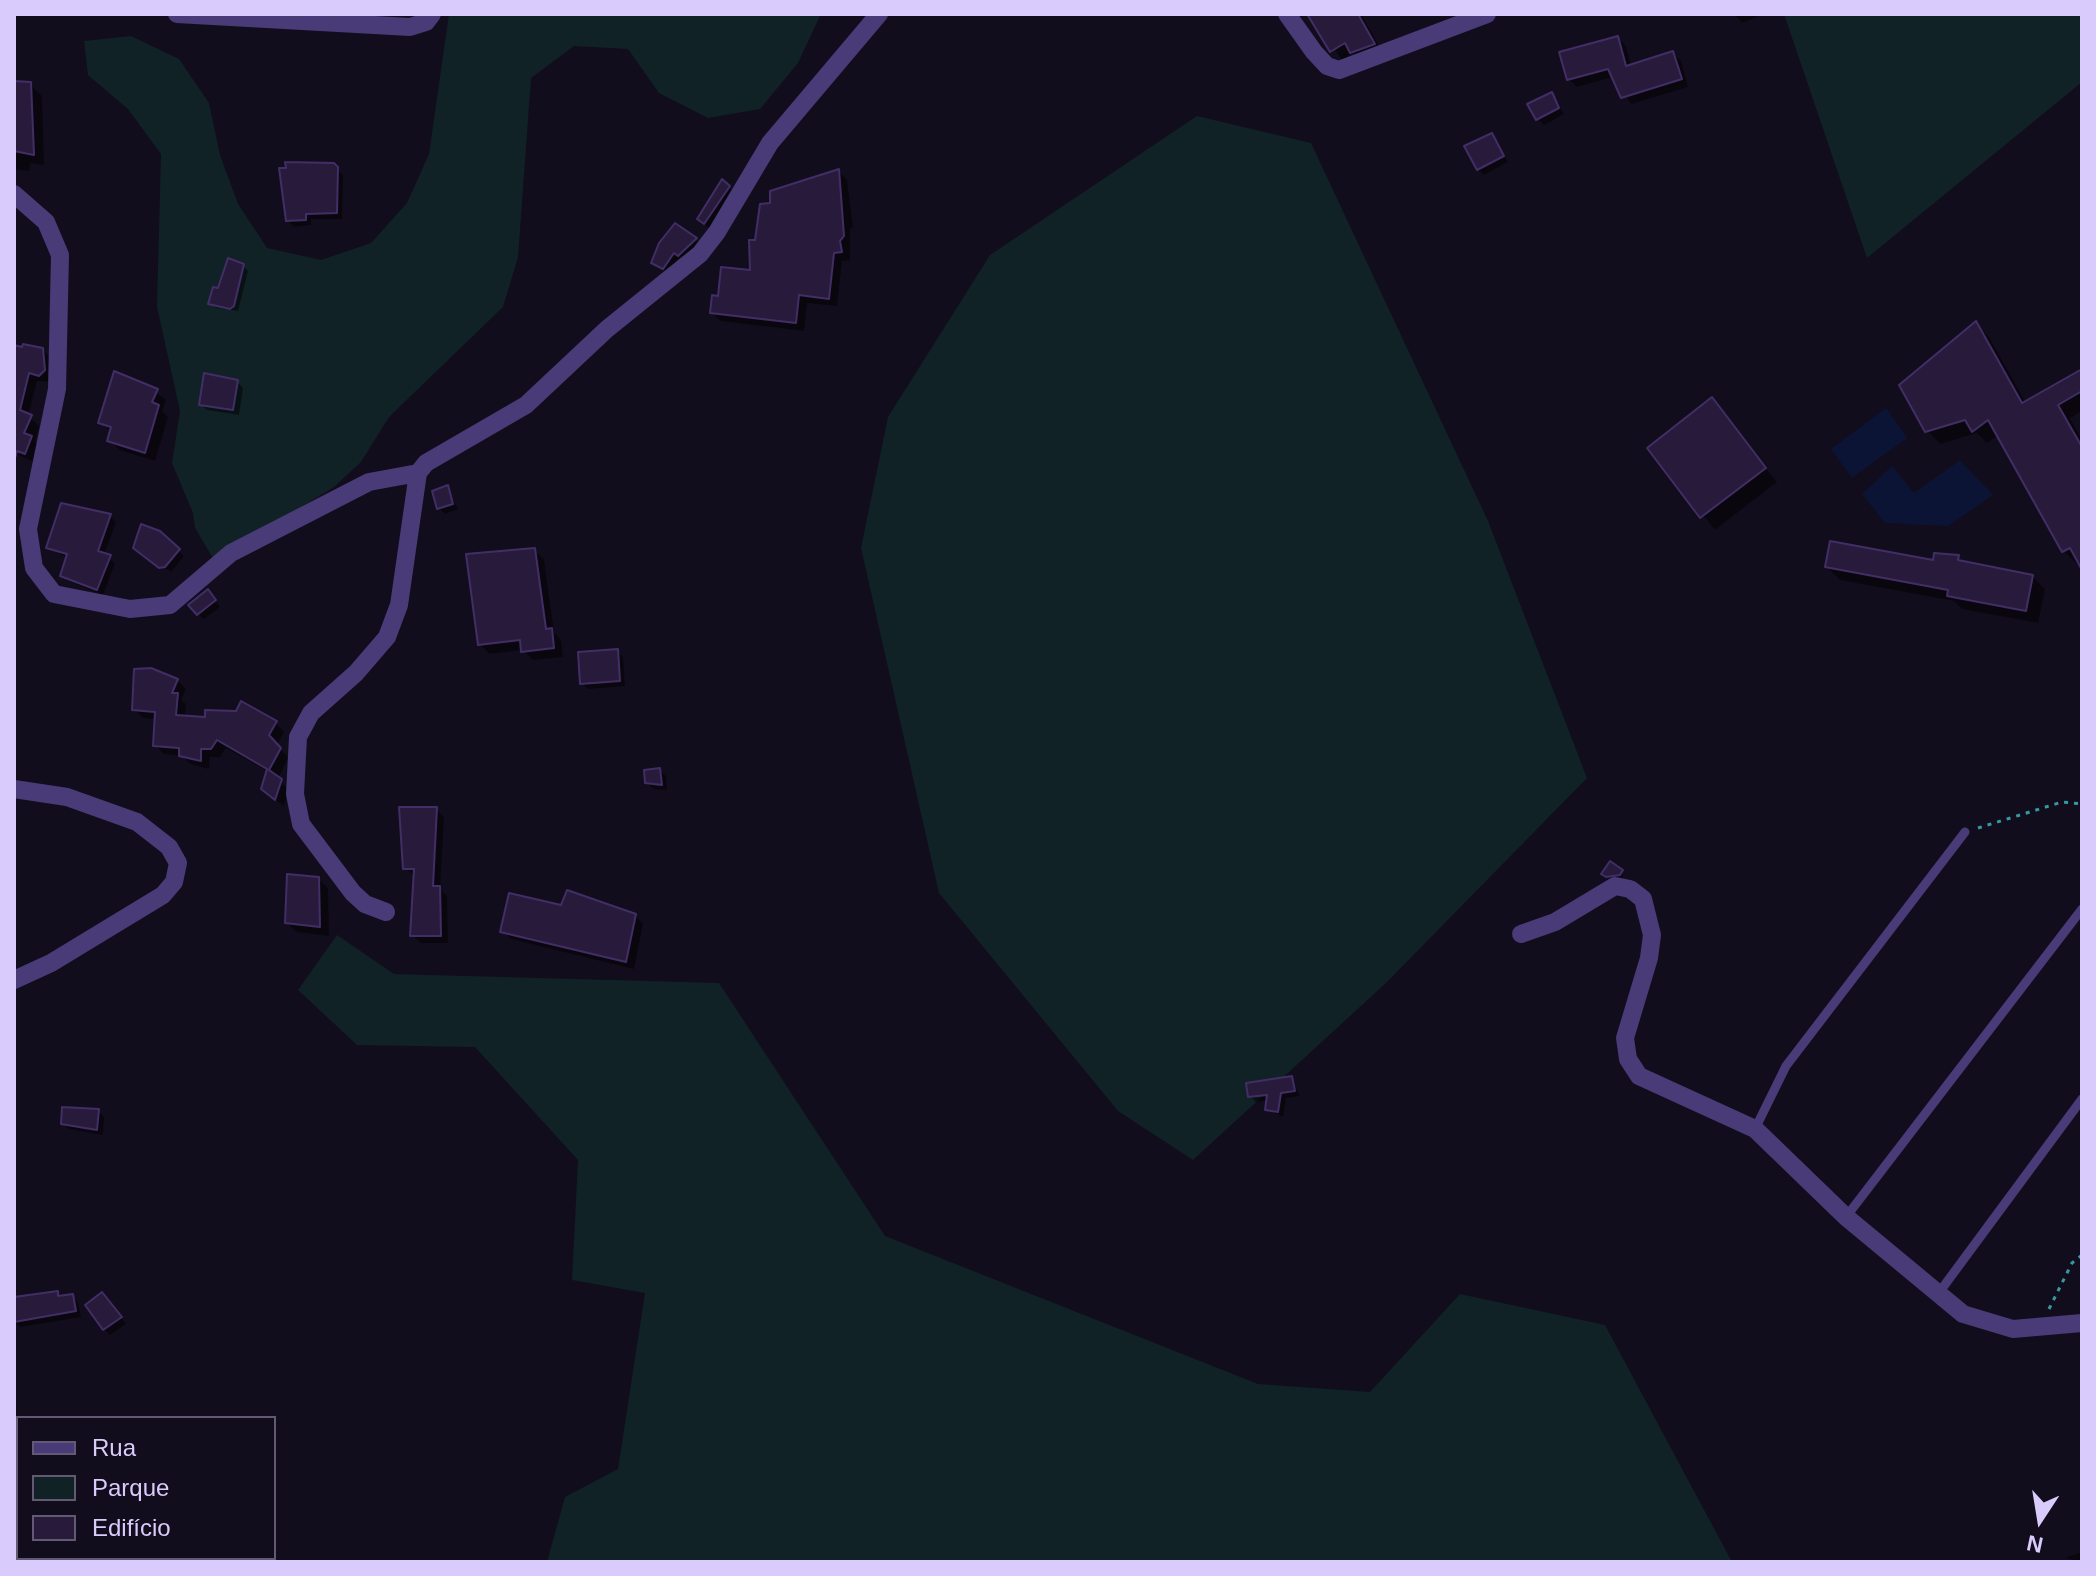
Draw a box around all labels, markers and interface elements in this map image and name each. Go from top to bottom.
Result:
legend [16,1416,276,1560]
text: Rua [92,1434,136,1461]
text: Parque [92,1474,169,1501]
north arrow [2000,1480,2080,1560]
text: Edifício [92,1514,171,1541]
text: N [2025,1530,2045,1558]

